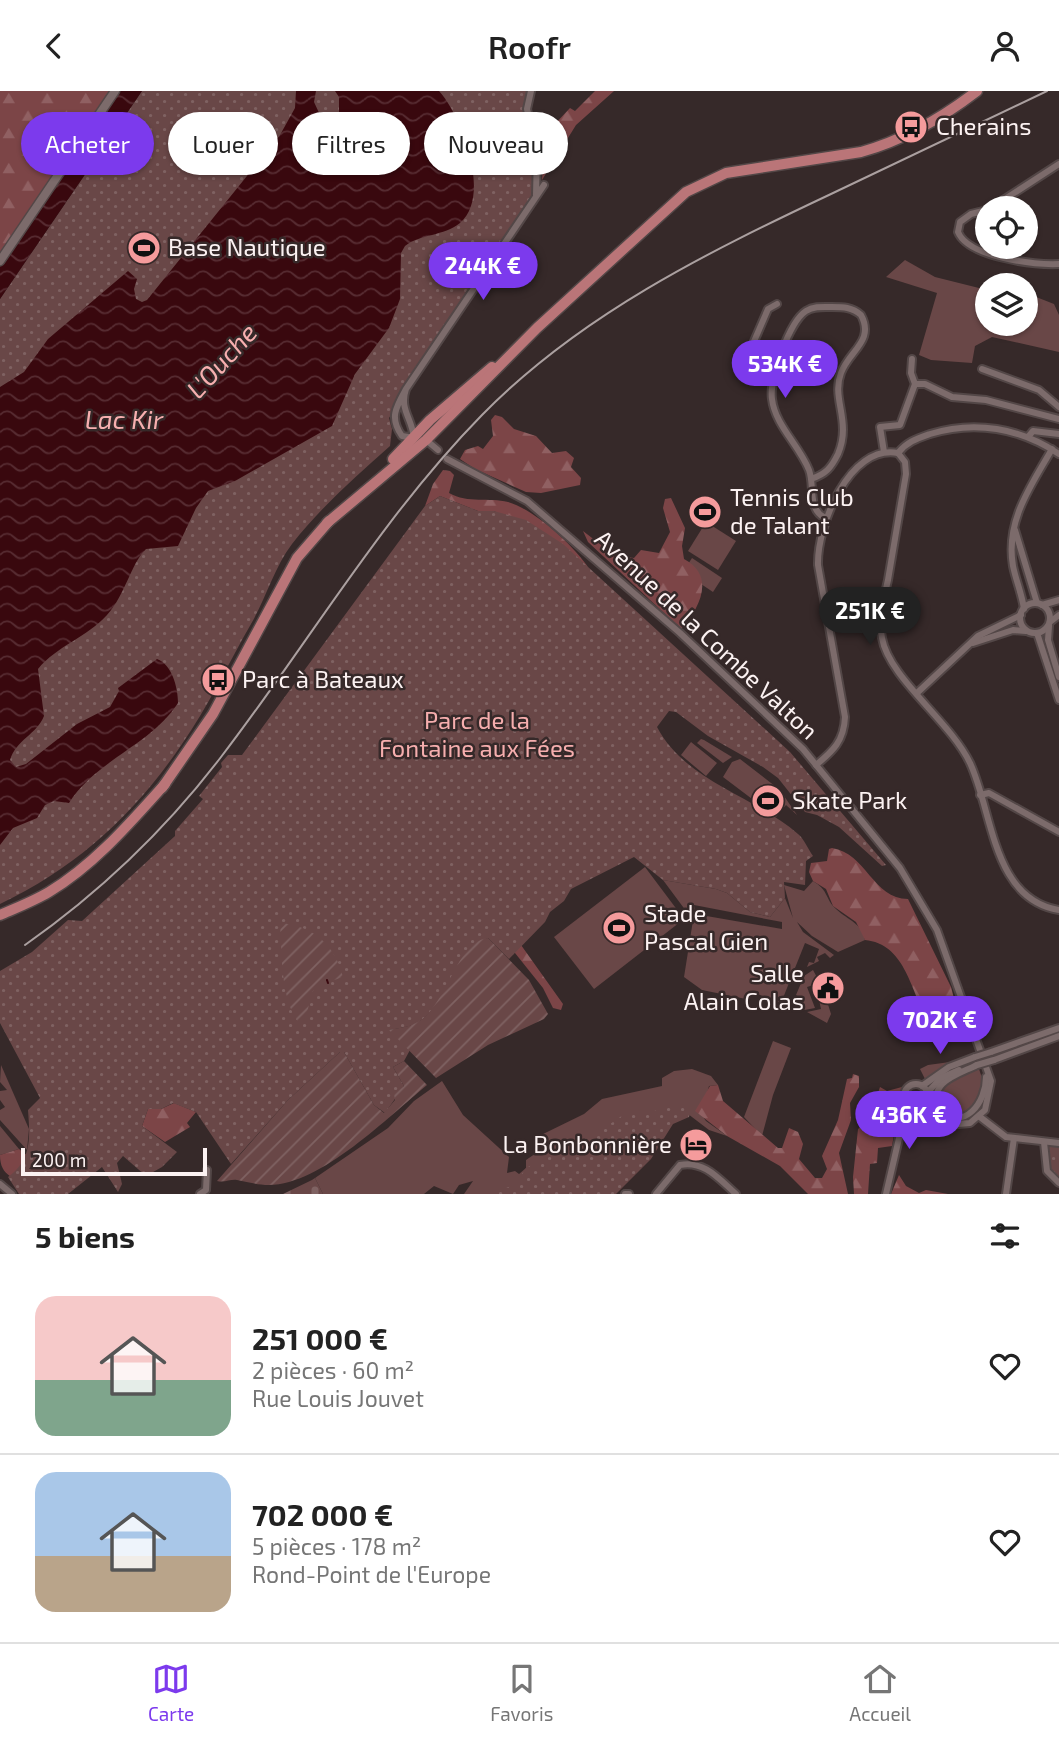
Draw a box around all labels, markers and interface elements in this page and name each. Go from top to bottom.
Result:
icon: back [35,27,73,65]
text: Roofr [488,27,571,65]
icon: person [986,27,1024,65]
bus stop icon: Cherains [892,108,930,146]
place label: Cherains [936,111,1031,140]
chip: Acheter [21,112,154,175]
chip: Louer [168,112,278,175]
chip: Filtres [292,112,410,175]
chip: Nouveau [424,112,568,175]
map controls [975,196,1038,336]
button: locate [975,196,1038,259]
sports icon: Base Nautique [125,229,163,267]
place label: Base Nautique [168,232,326,261]
pin: 244K € [426,243,540,302]
text: 244K € [445,251,521,279]
button: layers [975,273,1038,336]
water label: L'Ouche [179,316,263,404]
pin: 534K € [728,341,842,400]
text: 534K € [748,349,822,377]
water label: Lac Kir [85,403,164,434]
place label: Tennis Club de Talant [730,482,854,539]
sports icon: Tennis Club de Talant [686,493,724,531]
street label: Avenue de la Combe Valton [590,523,824,745]
pin: 251K € [813,587,927,647]
text: 251K € [835,596,905,624]
bus stop icon: Parc à Bateaux [199,661,237,699]
place label: Parc à Bateaux [242,664,404,693]
park label: Parc de la Fontaine aux Fées [379,705,575,762]
sports icon: Skate Park [749,782,787,820]
place label: Skate Park [792,785,907,814]
place label: Stade Pascal Gien [644,898,768,955]
sports icon: Stade Pascal Gien [600,909,638,947]
place label: Salle Alain Colas [684,958,804,1015]
public building icon: Salle Alain Colas [809,969,847,1007]
pin: 702K € [883,997,997,1056]
text: 702K € [903,1005,977,1033]
pin: 436K € [852,1091,966,1151]
text: 436K € [871,1100,947,1128]
hotel icon: La Bonbonnière [677,1126,715,1164]
place label: La Bonbonnière [502,1129,672,1158]
scale bar [21,1145,206,1177]
text: 200 m [32,1148,86,1171]
icon: filters [986,1217,1024,1255]
text: 5 biens [35,1218,135,1254]
text: 251 000 € [252,1320,388,1356]
icon: home [91,1324,175,1408]
icon: heart [986,1347,1024,1385]
text: 2 pièces · 60 m² [252,1356,414,1384]
text: Rue Louis Jouvet [252,1384,424,1412]
text: 702 000 € [252,1496,393,1532]
icon: home [91,1500,175,1584]
icon: heart [986,1523,1024,1561]
text: 5 pièces · 178 m² [252,1532,421,1560]
text: Rond-Point de l'Europe [252,1560,491,1588]
tab: Carte [148,1660,194,1725]
tab: Favoris [490,1660,553,1725]
tab: Accueil [849,1660,911,1725]

